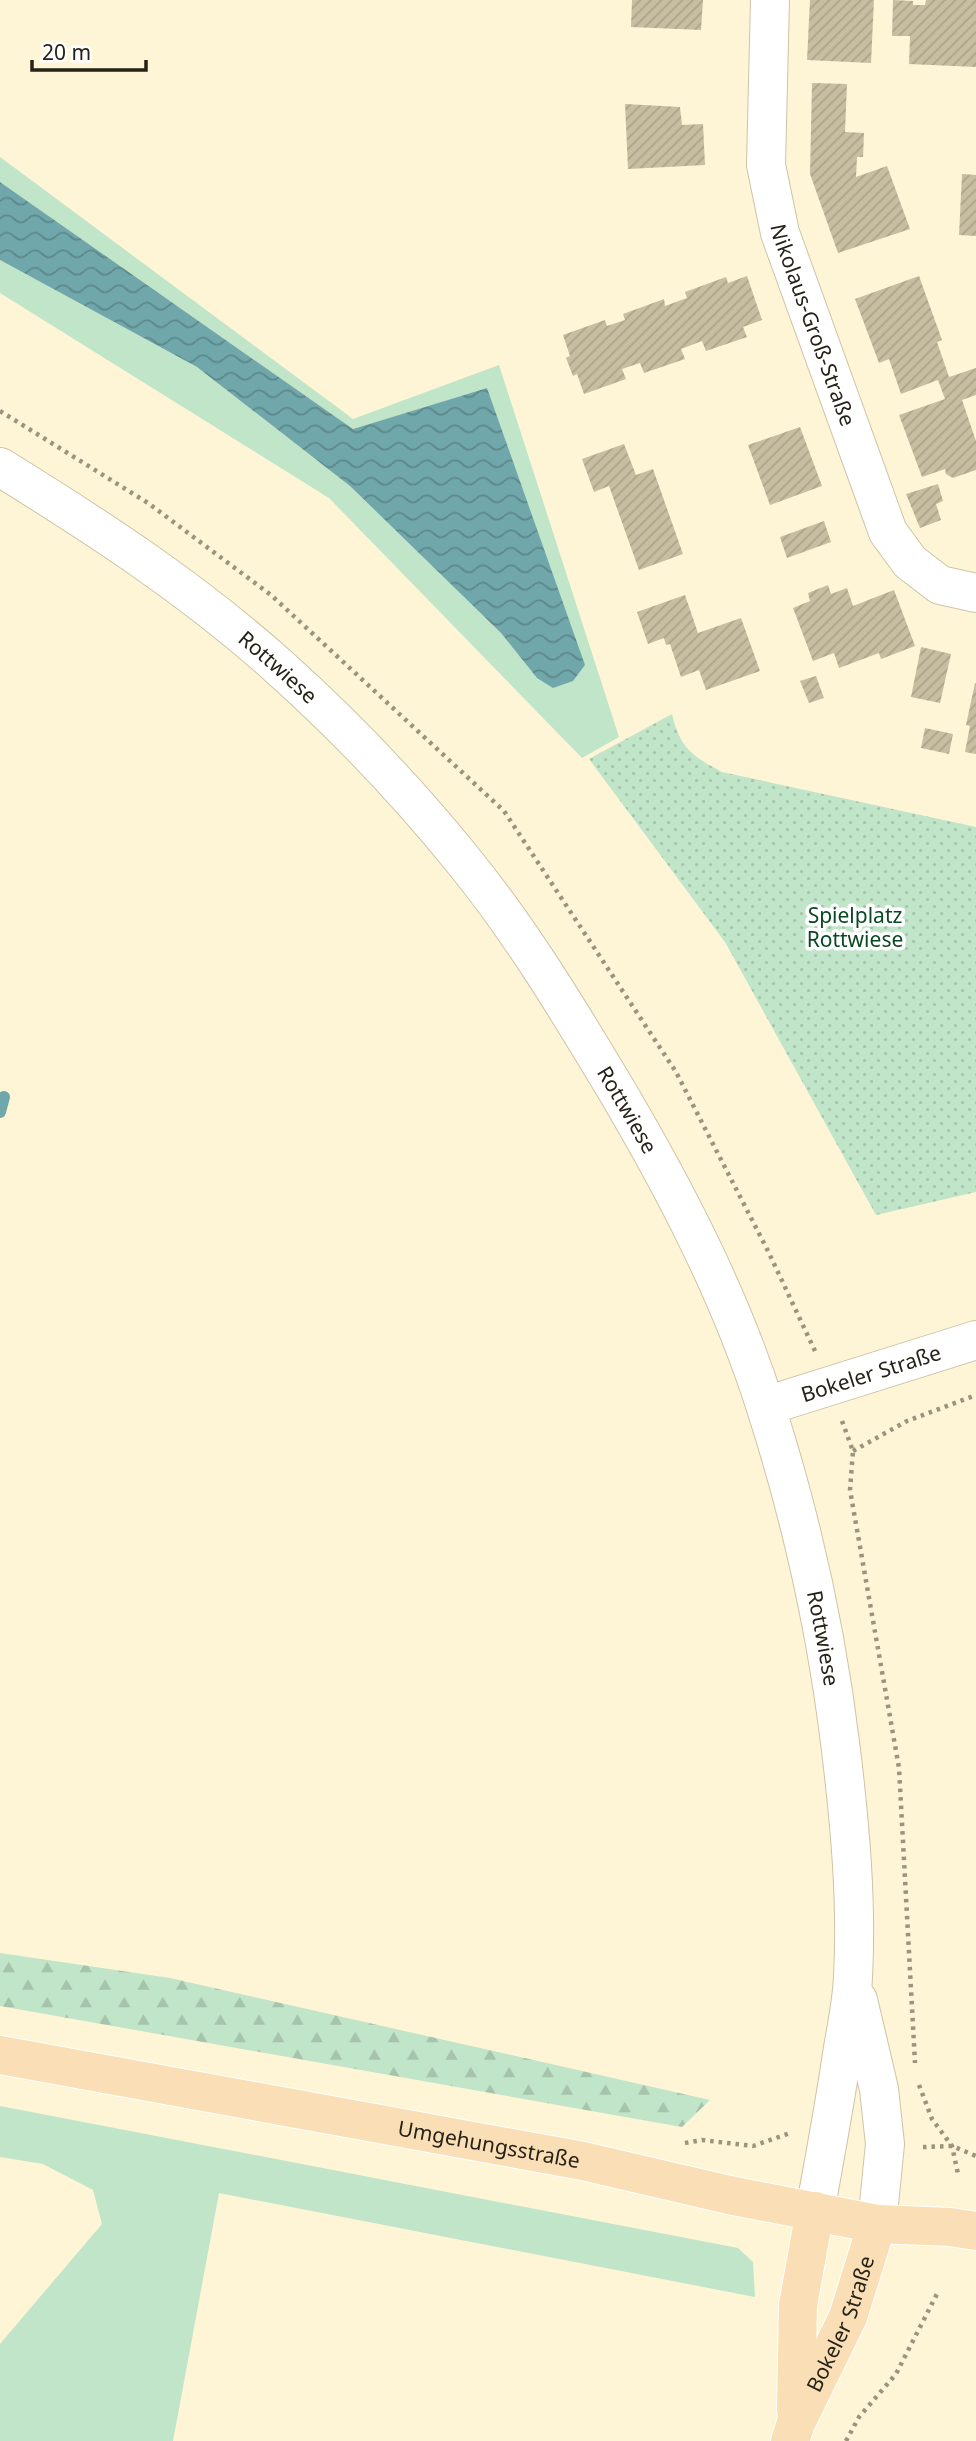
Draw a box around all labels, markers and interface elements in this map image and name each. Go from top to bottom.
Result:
scale bar [32,28,145,72]
text: 20 m [42,38,91,66]
street label: Nikolaus-Groß-Straße [764,221,862,430]
street label: Rottwiese [233,624,324,709]
park label: Spielplatz Rottwiese [807,901,903,953]
street label: Rottwiese [591,1061,664,1158]
street label: Bokeler Straße [797,1338,944,1408]
street label: Rottwiese [801,1588,846,1688]
street label: Umgehungsstraße [396,2114,582,2174]
street label: Bokeler Straße [799,2252,880,2396]

